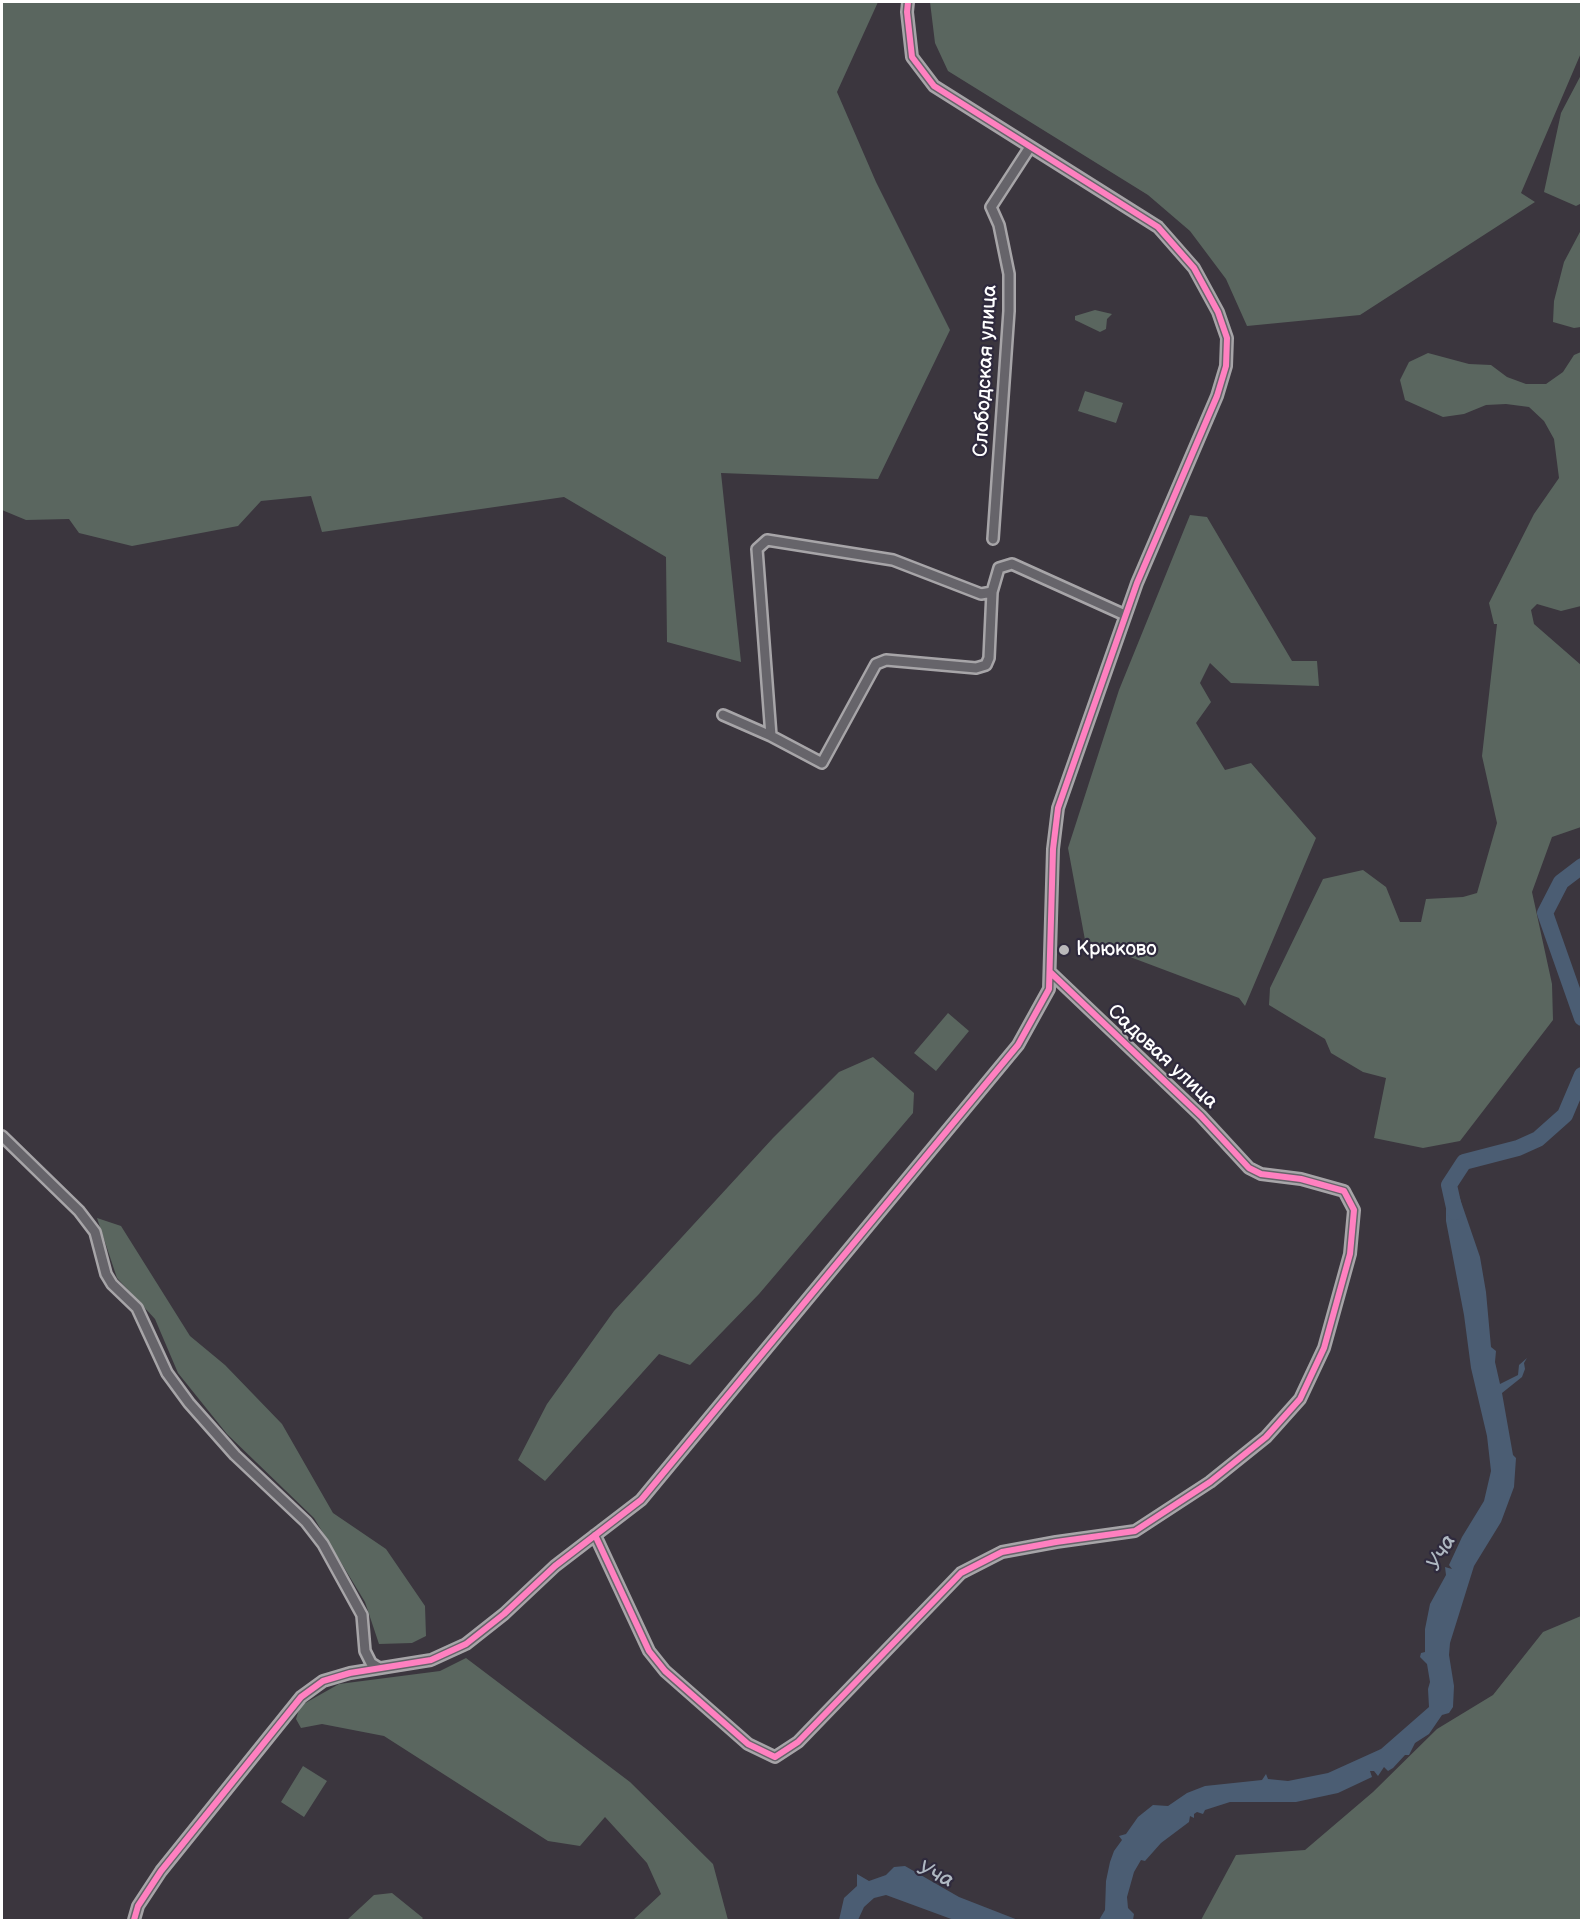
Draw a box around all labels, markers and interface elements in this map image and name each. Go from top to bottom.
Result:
street label: Слободская улица [970,284,1002,458]
place label: Крюково [1076,938,1157,962]
marker: Крюково [1057,943,1071,957]
street label: Садовая улица [1102,1000,1222,1114]
water label: Уча [1422,1531,1462,1575]
water label: Уча [913,1856,957,1894]

